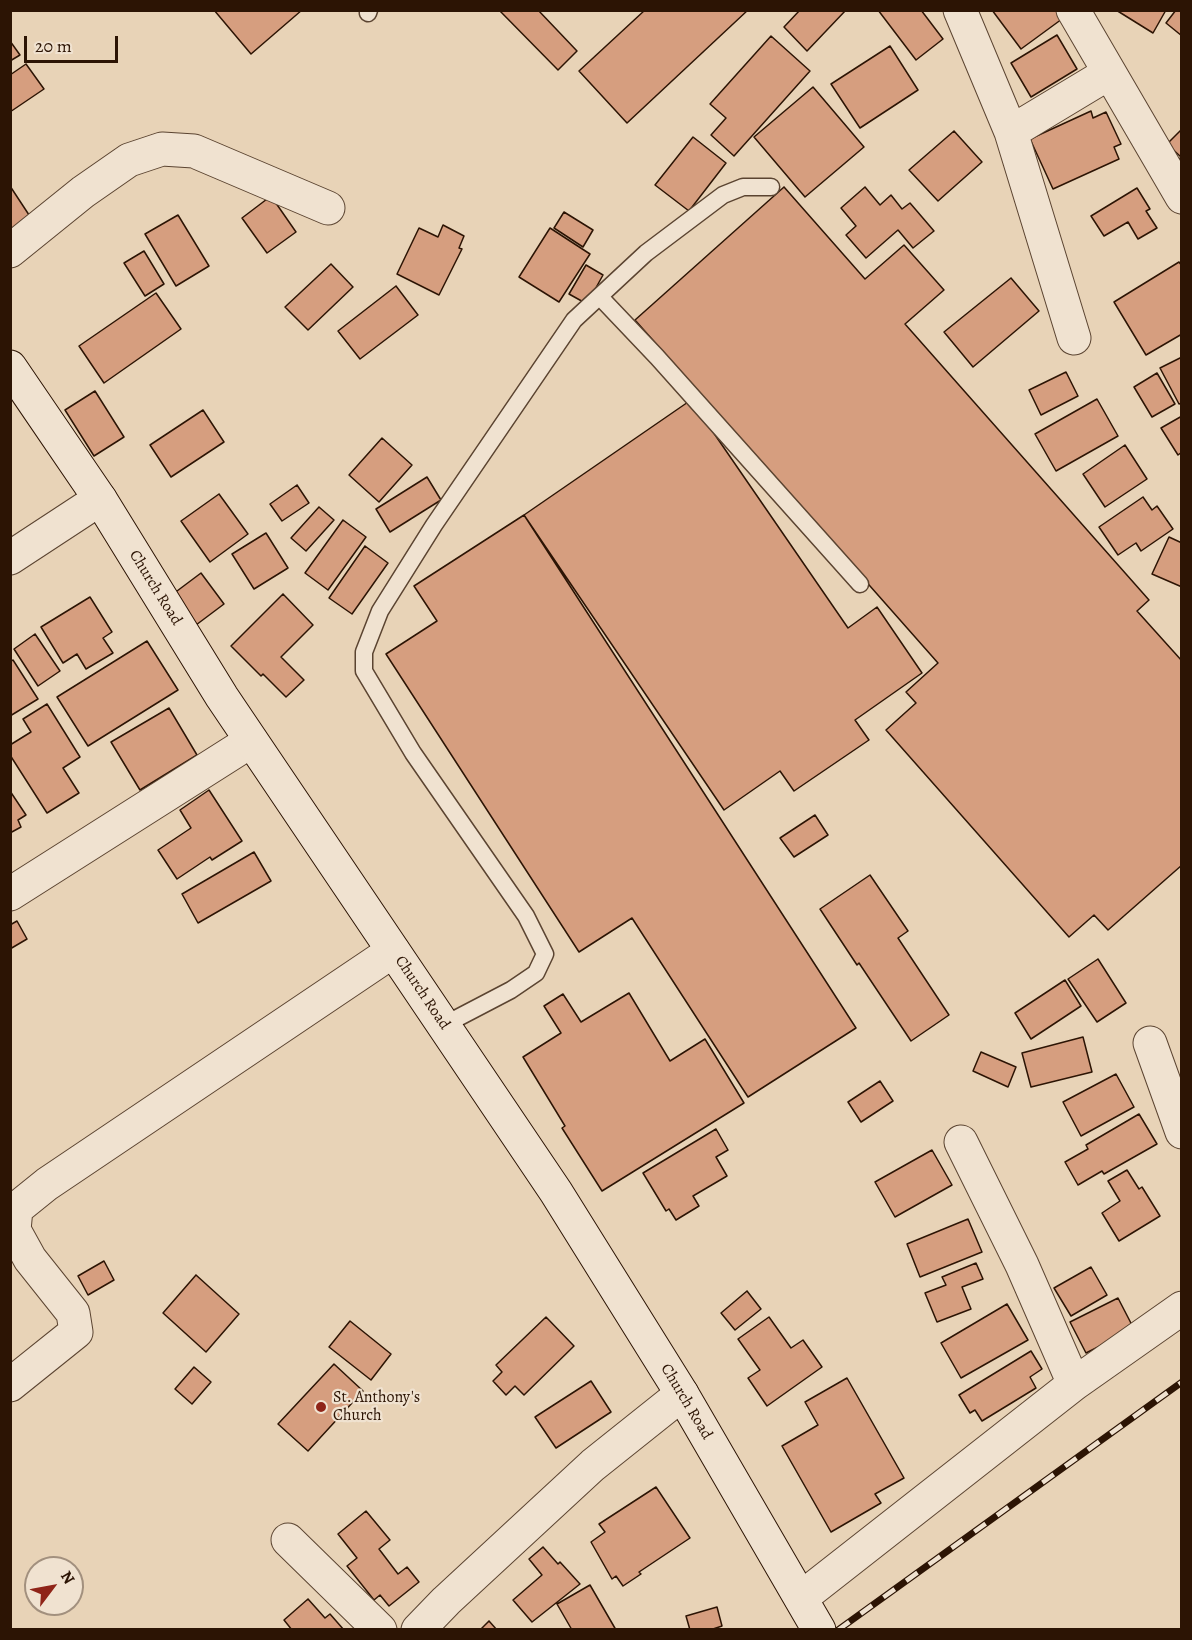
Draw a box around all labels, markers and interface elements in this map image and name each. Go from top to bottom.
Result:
scale bar [27,24,122,62]
text: 20 m [35,34,72,58]
street label: Church Road [124,547,186,629]
street label: Church Road [390,952,454,1034]
street label: Church Road [656,1361,716,1443]
place label: St. Anthony's Church [333,1388,420,1426]
marker: St. Anthony's Church [314,1400,328,1414]
north arrow [24,1556,84,1616]
text: N [55,1567,80,1588]

